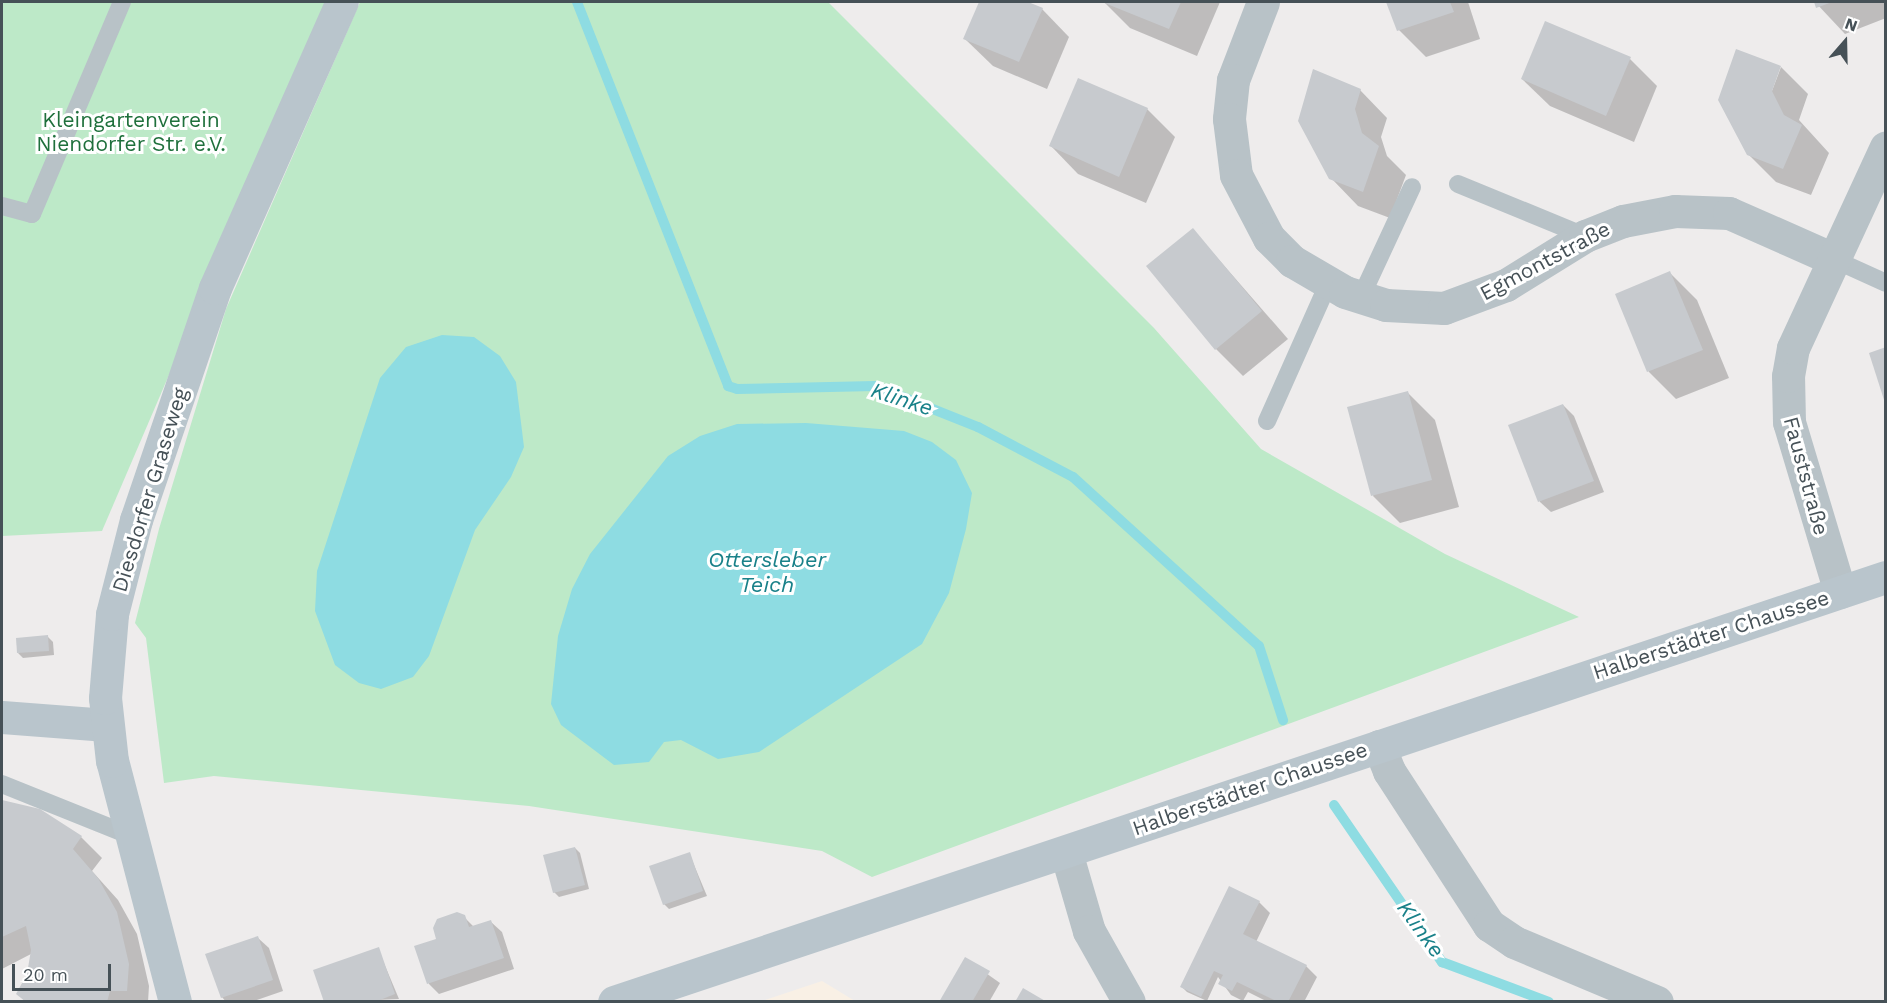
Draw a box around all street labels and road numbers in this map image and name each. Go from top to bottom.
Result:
street label: Egmontstraße [1476,216,1614,306]
street label: Diesdorfer Graseweg [107,385,193,595]
street label: Fauststraße [1778,414,1834,538]
street label: Halberstädter Chaussee [1590,585,1832,685]
street label: Halberstädter Chaussee [1129,737,1371,841]

